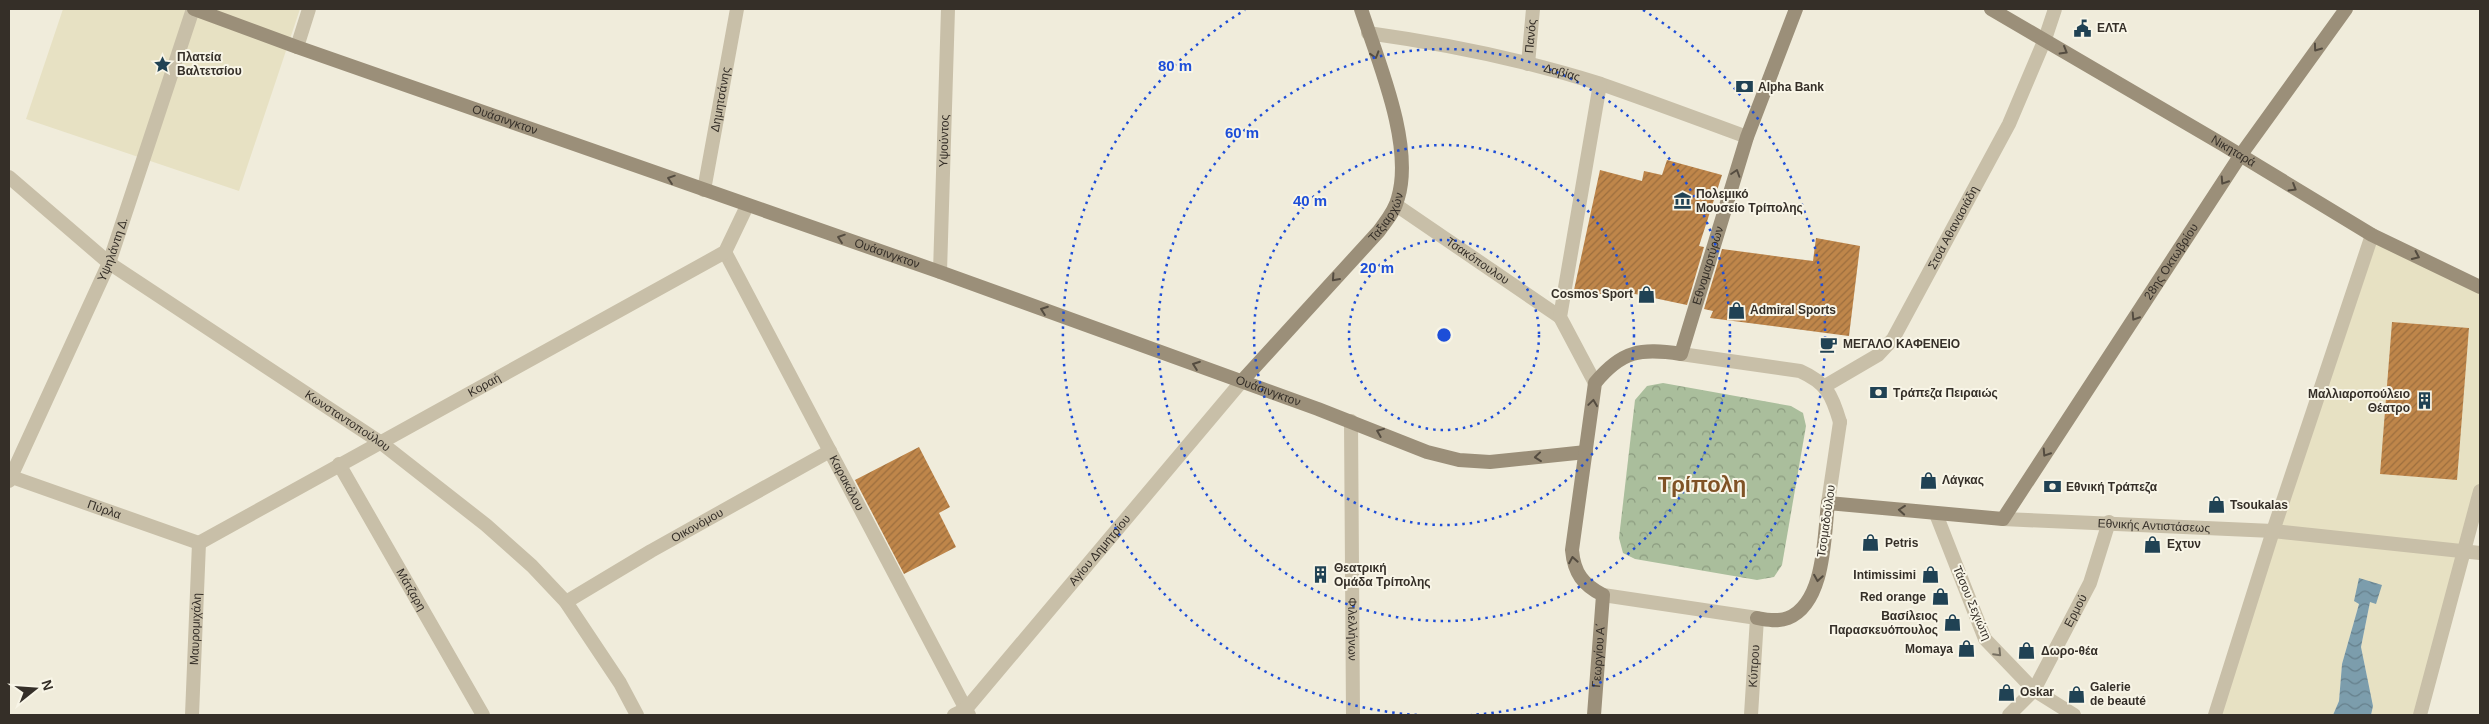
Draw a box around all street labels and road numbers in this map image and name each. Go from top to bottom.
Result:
street label: Πανός [1522,18,1539,54]
street label: Δαβίας [1542,61,1582,84]
street label: Δημητσάνης [708,66,733,133]
street label: Ουάσινγκτον [470,102,539,138]
street label: Υψούντος [936,114,952,168]
street label: Νικηταρά [2209,132,2258,170]
street label: Στοά Αθανασιάδη [1925,183,1981,272]
street label: Ταξιαρχών [1366,191,1406,245]
street label: Υψηλάντη Δ. [94,215,131,284]
street label: 28ης Οκτωβρίου [2141,221,2201,302]
street label: Εθνομαρτύρων [1689,225,1726,307]
street label: Τσακόπουλου [1444,234,1512,287]
street label: Ουάσινγκτον [853,236,922,271]
street label: Κοραή [466,371,503,400]
street label: Ουάσινγκτον [1234,373,1303,409]
street label: Κωνσταντοπούλου [302,387,393,454]
street label: Καρακάλου [826,453,867,513]
street label: Τσομαδούλου [1814,484,1838,558]
street label: Πύρλα [86,497,123,522]
street label: Οικονόμου [669,505,726,545]
street label: Αγίου Δημητρίου [1066,512,1133,588]
street label: Εθνικής Αντιστάσεως [2097,516,2211,535]
street label: Τάσου Σεχιώτη [1950,564,1994,642]
street label: Μάτζαρη [394,566,429,613]
street label: Ερμού [2061,592,2090,629]
street label: Μαυρομιχάλη [187,593,204,665]
street label: Φιλελλήνων [1345,597,1360,661]
street label: Γεωργίου Α΄ [1589,622,1608,688]
street label: Κύπρου [1746,644,1762,688]

